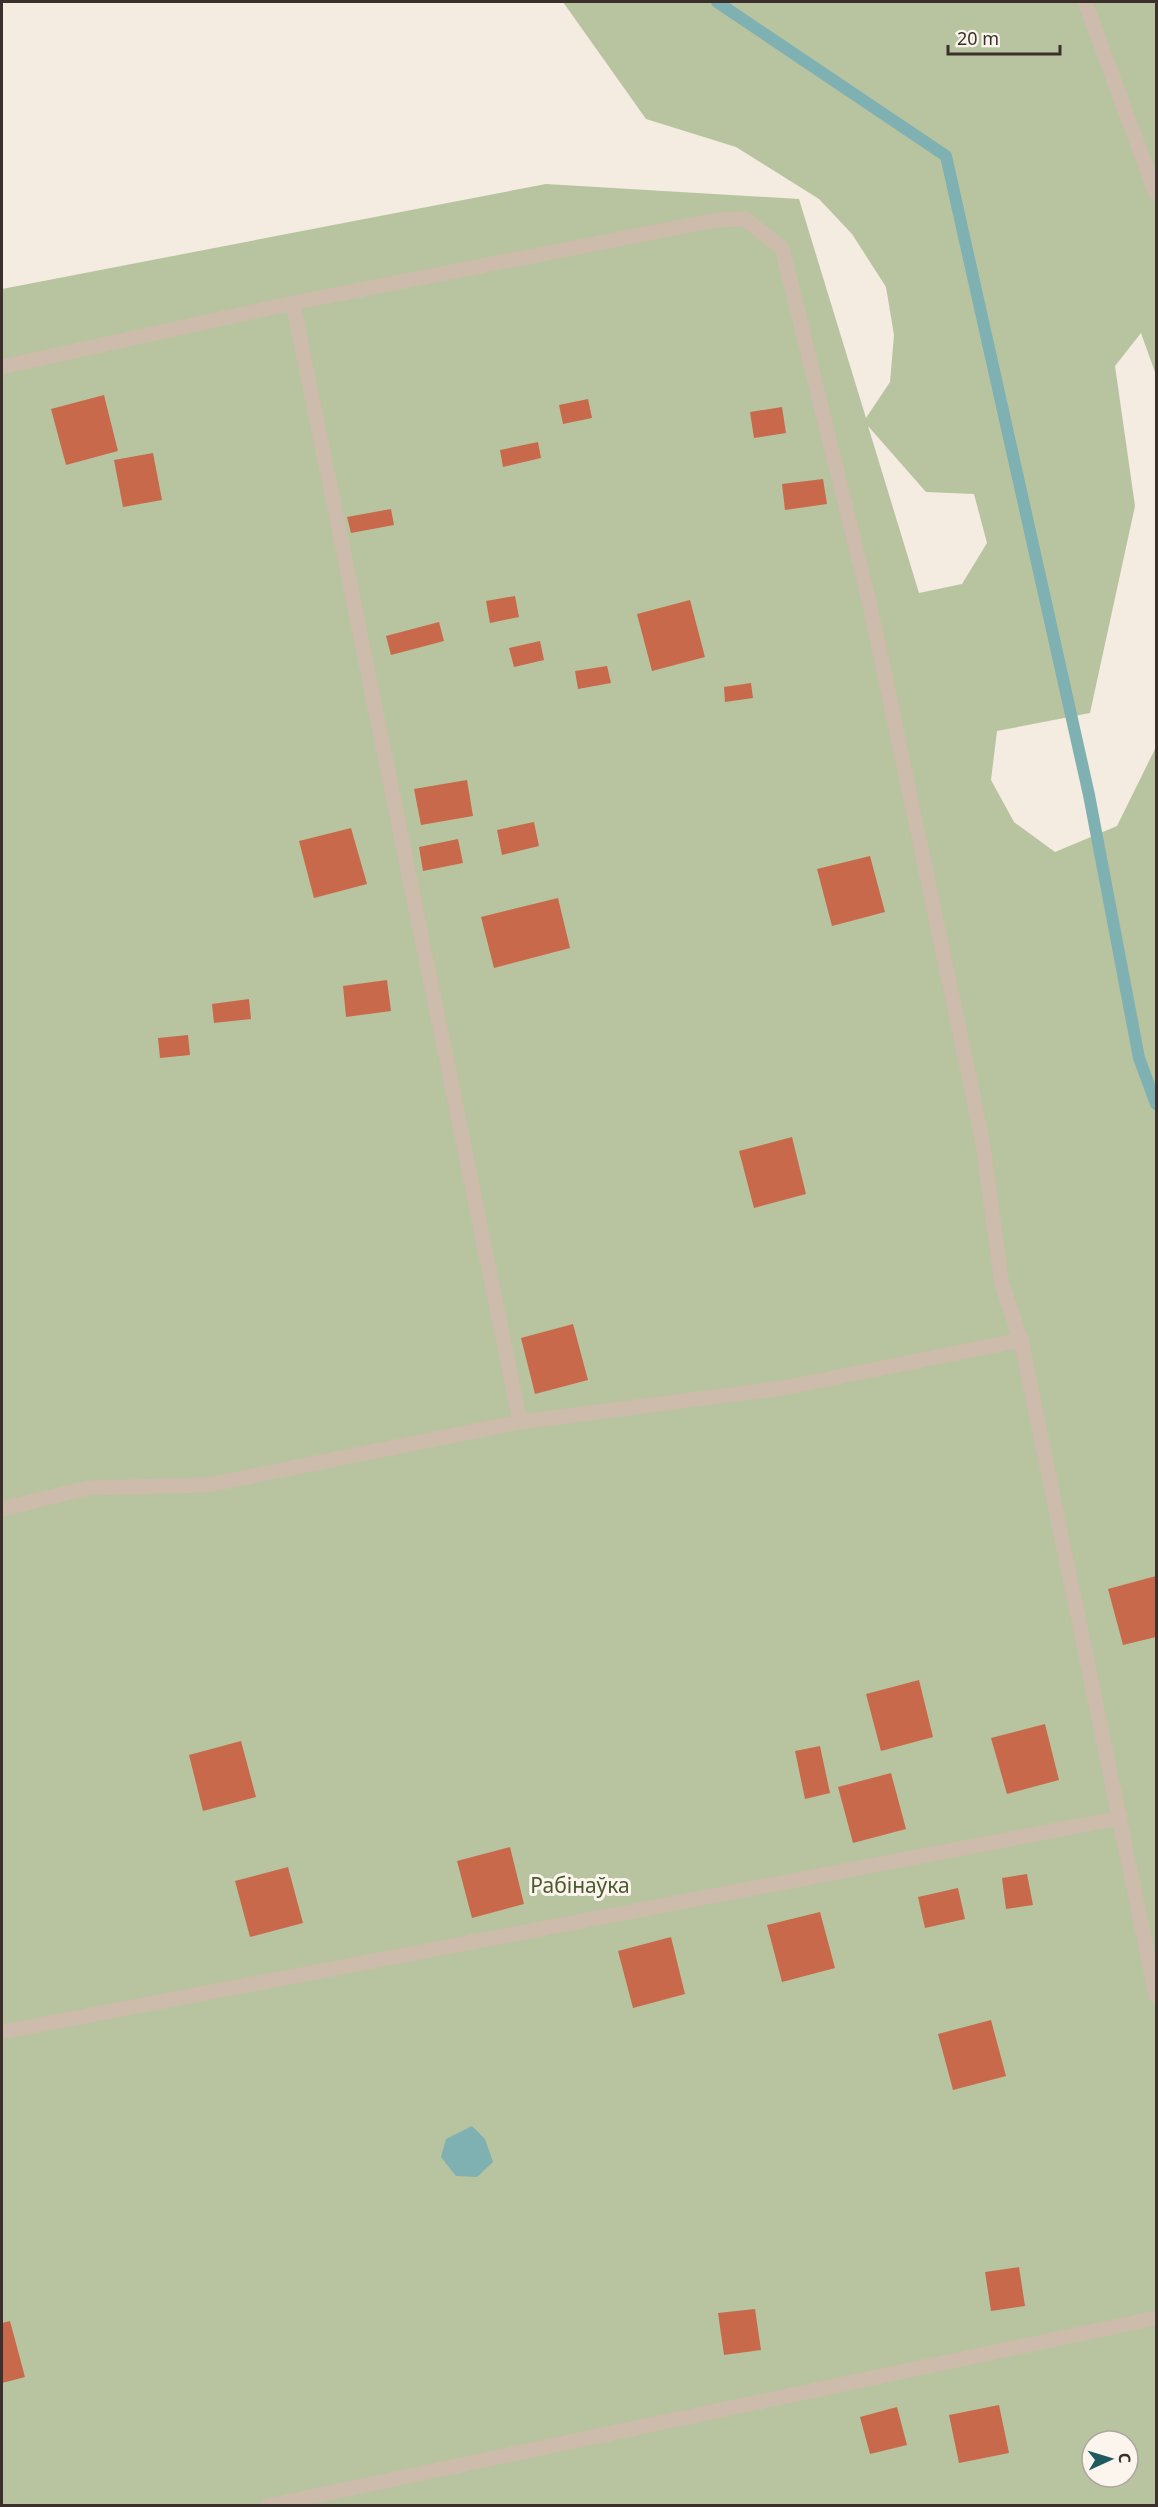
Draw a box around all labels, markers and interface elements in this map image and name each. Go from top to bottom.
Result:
scale bar [948,18,1060,56]
text: 20 m [957,26,999,50]
park label: Рабінаўка [530,1871,630,1899]
north arrow [1080,2429,1140,2489]
text: С [1114,2452,1136,2464]

